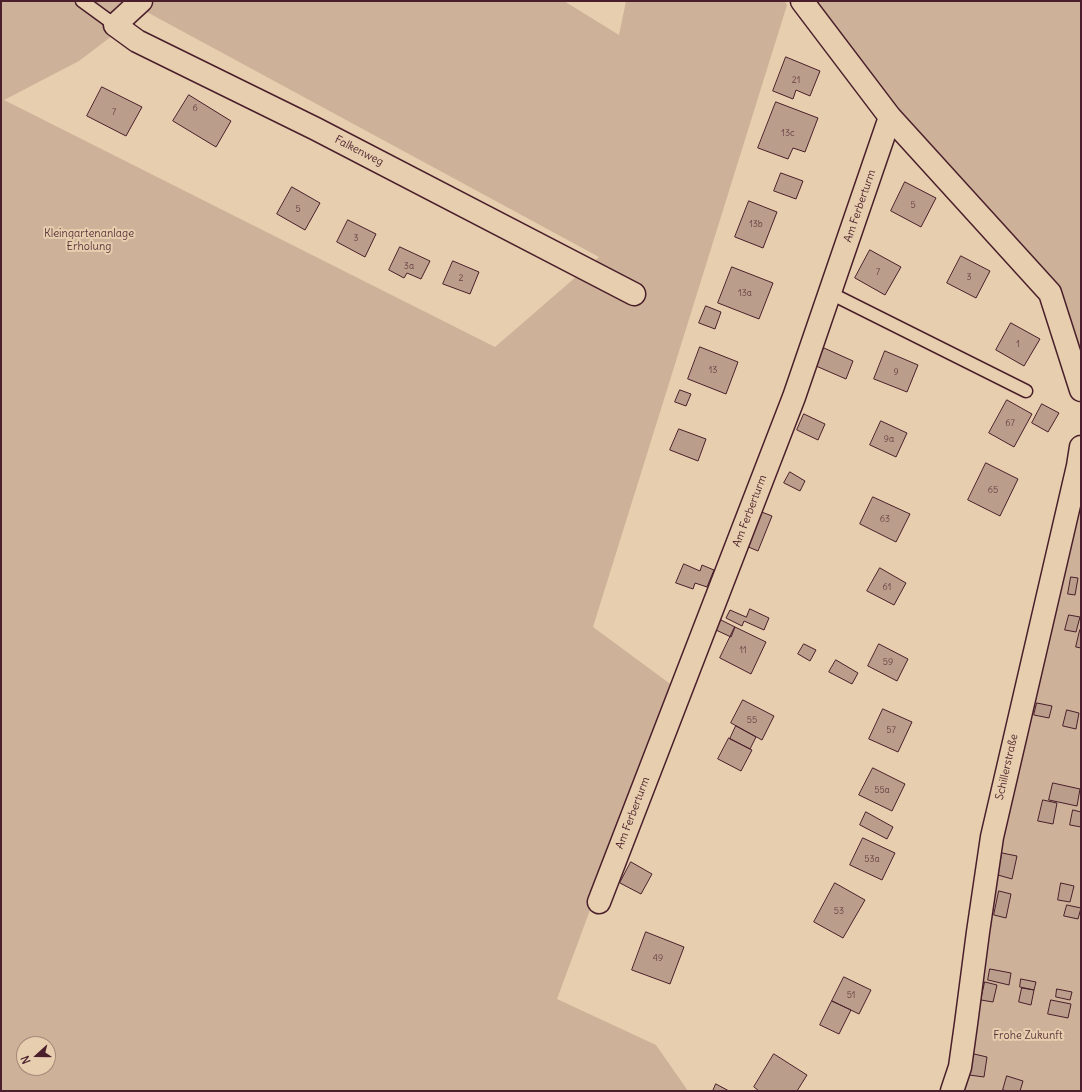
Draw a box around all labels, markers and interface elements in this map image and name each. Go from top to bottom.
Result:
house number: 21 [792,75,800,85]
house number: 6 [192,103,198,113]
house number: 7 [112,107,116,117]
house number: 13c [781,128,795,138]
street label: Falkenweg [332,133,386,169]
street label: Am Ferberturm [841,168,879,244]
house number: 5 [910,200,916,210]
house number: 5 [295,204,301,214]
house number: 13b [749,219,763,229]
park label: Kleingartenanlage Erholung [44,227,134,253]
house number: 3 [353,233,359,243]
house number: 3a [404,261,414,271]
house number: 7 [876,267,880,277]
house number: 3 [966,272,972,282]
house number: 2 [459,273,463,283]
house number: 13a [738,288,752,298]
house number: 1 [1016,339,1020,349]
house number: 13 [709,365,717,375]
house number: 9 [893,367,899,377]
house number: 67 [1005,418,1015,428]
house number: 9a [884,434,894,444]
street label: Am Ferberturm [730,473,770,549]
house number: 65 [988,485,998,495]
house number: 63 [880,514,890,524]
house number: 61 [883,582,891,592]
house number: 11 [739,645,747,655]
house number: 59 [883,657,893,667]
house number: 55 [747,715,757,725]
house number: 57 [886,725,896,735]
street label: Schillerstraße [993,733,1021,801]
street label: Am Ferberturm [613,775,653,851]
house number: 55a [874,785,890,795]
house number: 53a [864,854,880,864]
house number: 53 [834,906,844,916]
house number: 49 [653,953,663,963]
house number: 51 [847,990,855,1000]
park label: Frohe Zukunft [993,1029,1063,1043]
north arrow [16,1036,56,1076]
text: N [18,1054,34,1066]

